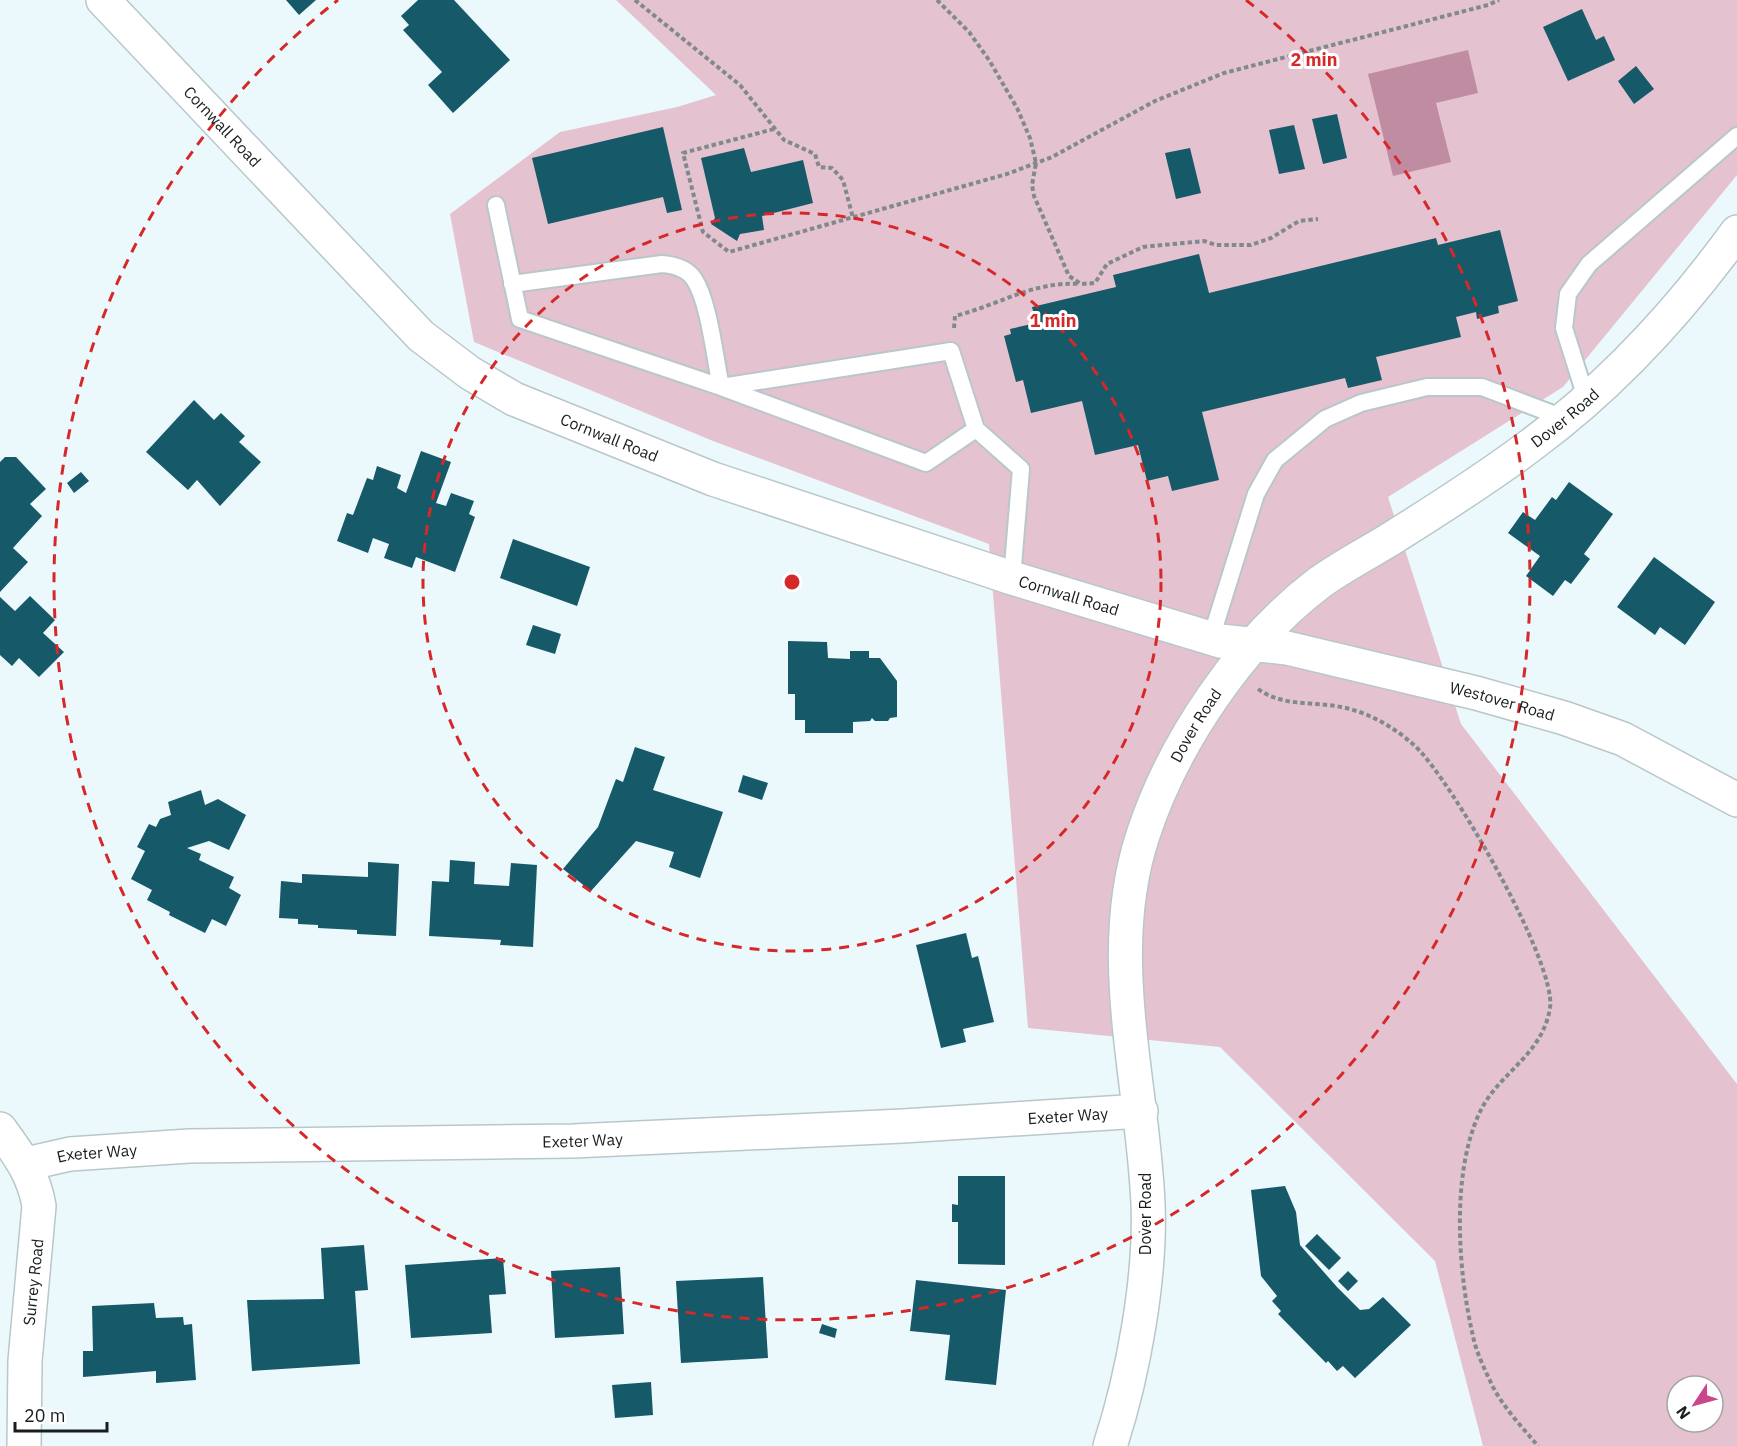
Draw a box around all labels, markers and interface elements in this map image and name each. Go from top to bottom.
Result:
text: 2 min [1290,48,1338,71]
street label: Cornwall Road [180,82,266,171]
text: 1 min [1029,309,1077,332]
street label: Dover Road [1527,384,1603,452]
street label: Cornwall Road [558,409,661,466]
street label: Cornwall Road [1016,571,1121,620]
centre of rings [782,572,802,592]
street label: Westover Road [1448,677,1557,725]
street label: Dover Road [1166,685,1226,765]
street label: Exeter Way [1027,1103,1109,1128]
street label: Exeter Way [542,1129,623,1151]
street label: Exeter Way [55,1140,138,1167]
street label: Dover Road [1135,1173,1155,1255]
street label: Surrey Road [18,1238,48,1326]
north arrow [1665,1374,1725,1434]
scale bar [15,1395,106,1433]
text: N [1671,1402,1694,1423]
text: 20 m [24,1404,66,1427]

